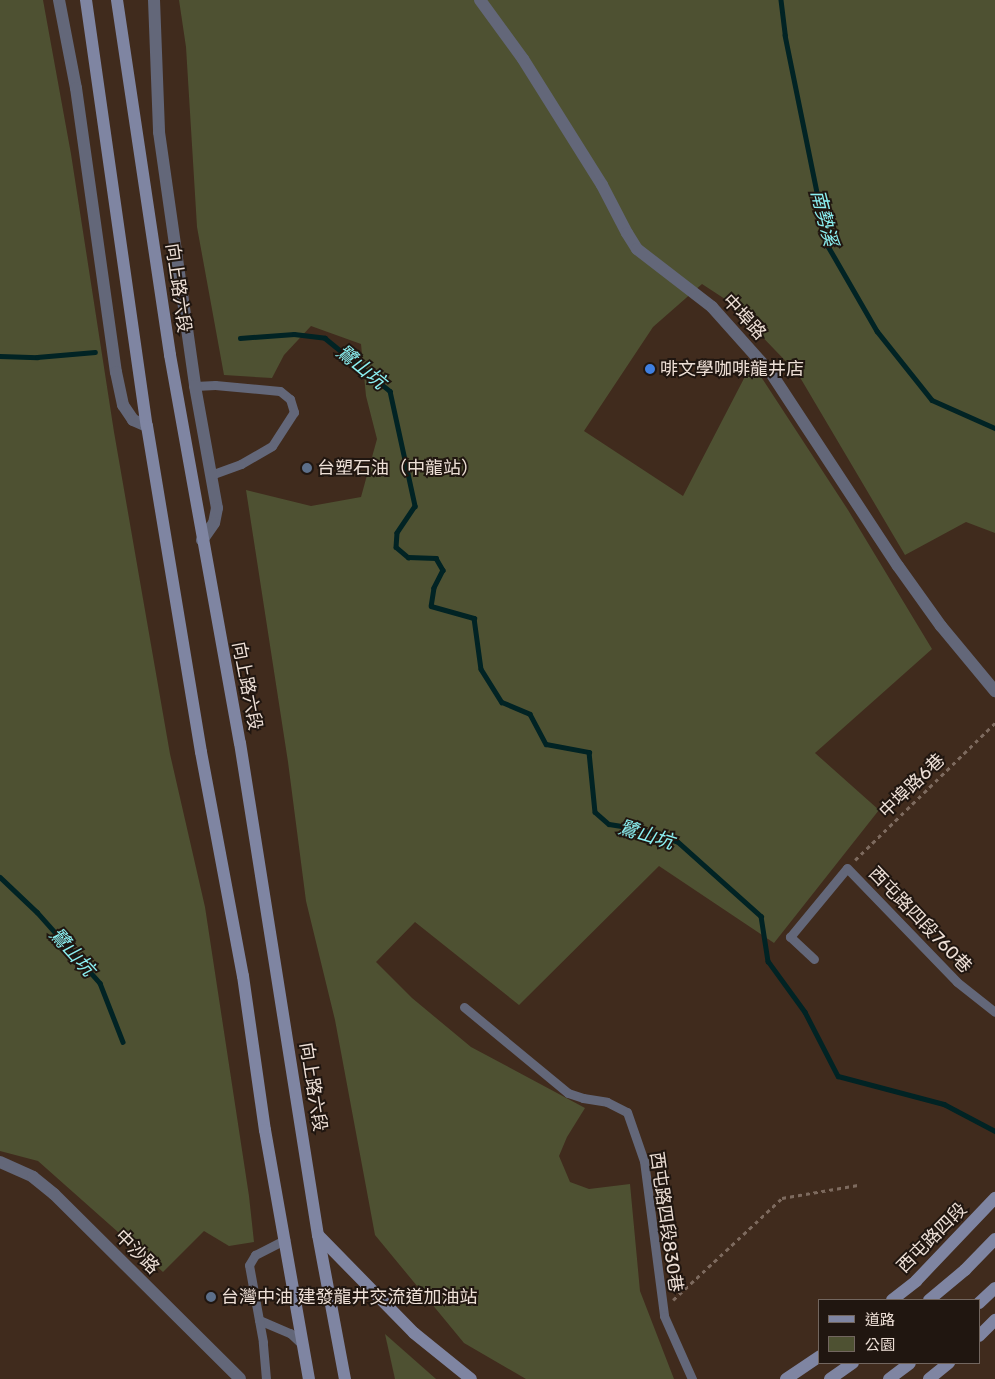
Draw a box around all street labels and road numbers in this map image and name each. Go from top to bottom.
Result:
street label: 向上路六段 [161,242,195,334]
street label: 中埠路 [718,290,770,344]
street label: 向上路六段 [228,640,266,732]
street label: 中埠路6巷 [875,749,949,823]
street label: 西屯路四段760巷 [864,863,976,977]
street label: 向上路六段 [295,1041,331,1133]
street label: 西屯路四段830巷 [645,1150,687,1294]
street label: 西屯路四段 [893,1199,971,1277]
street label: 中沙路 [110,1225,164,1279]

